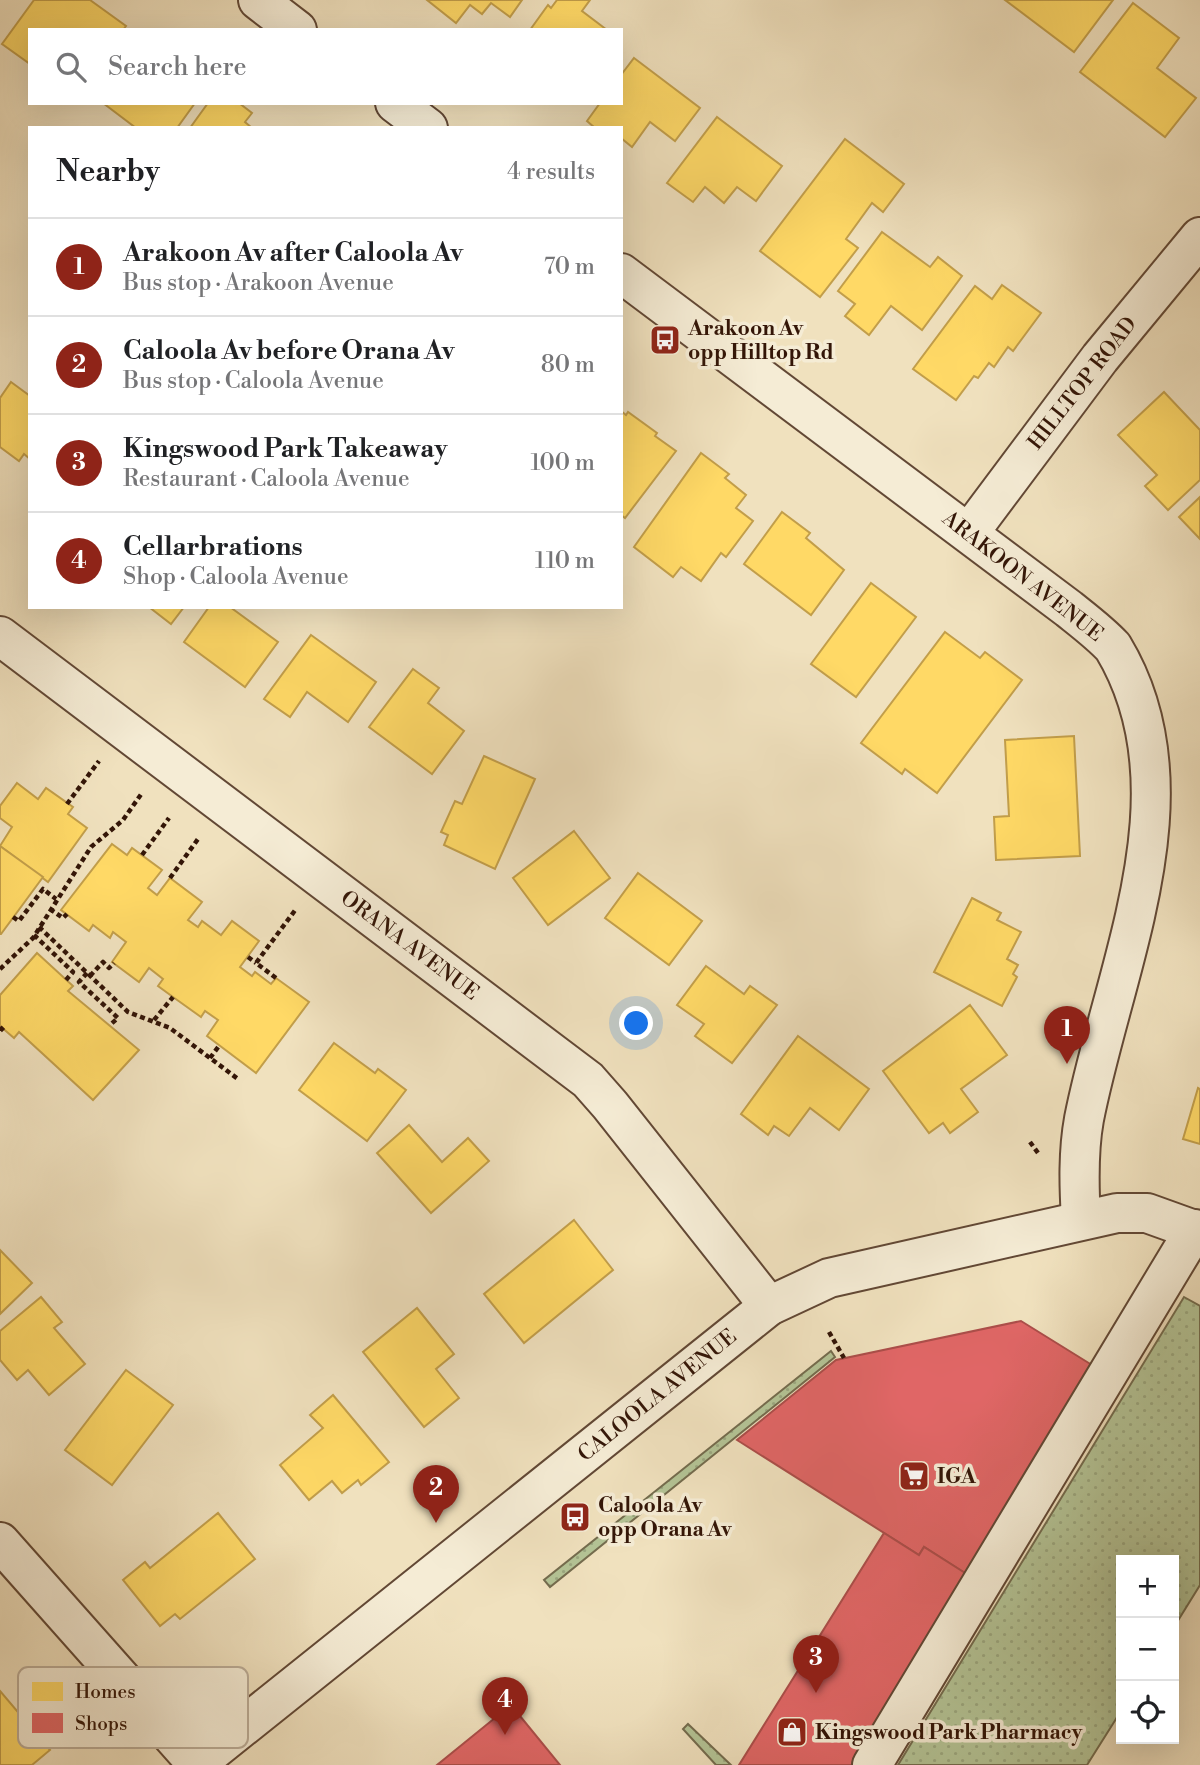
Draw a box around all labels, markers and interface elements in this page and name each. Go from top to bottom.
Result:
search box [28,28,623,105]
icon: search [52,48,90,86]
text: Search here [108,51,247,83]
text: Nearby [56,153,160,191]
text: 4 results [507,158,595,186]
text: Arakoon Av after Caloola Av [123,237,463,269]
text: 1 [73,253,85,281]
text: 70 m [544,253,595,281]
text: Bus stop · Arakoon Avenue [123,269,394,297]
street label: HILLTOP ROAD [1023,312,1143,455]
place label: Arakoon Av opp Hilltop Rd [687,316,834,366]
bus stop icon: Arakoon Av opp Hilltop Rd [648,323,682,357]
text: Caloola Av before Orana Av [123,335,454,367]
text: 2 [72,351,86,379]
text: 80 m [541,351,595,379]
text: Bus stop · Caloola Avenue [123,367,384,395]
text: Kingswood Park Takeaway [123,433,447,465]
text: 3 [72,449,86,477]
text: 100 m [530,449,595,477]
text: Restaurant · Caloola Avenue [123,465,410,493]
street label: ARAKOON AVENUE [936,505,1108,648]
text: Cellarbrations [123,531,303,563]
text: 4 [71,547,87,575]
text: 110 m [535,547,595,575]
text: Shop · Caloola Avenue [123,563,349,591]
street label: ORANA AVENUE [335,885,484,1006]
your location [619,1006,653,1040]
pin: 1 [1044,1006,1090,1064]
street label: CALOOLA AVENUE [573,1324,742,1468]
supermarket icon: IGA [897,1459,931,1493]
place label: IGA [937,1464,977,1490]
pin: 2 [413,1465,459,1523]
place label: Caloola Av opp Orana Av [598,1493,732,1543]
bus stop icon: Caloola Av opp Orana Av [558,1500,592,1534]
map controls [1116,1555,1179,1744]
button: + [1116,1555,1179,1618]
button: − [1116,1618,1179,1681]
pin: 3 [793,1635,839,1693]
legend [18,1667,248,1748]
pin: 4 [482,1677,528,1735]
text: Homes [75,1680,135,1704]
button: locate [1116,1681,1179,1744]
text: Shops [75,1712,127,1736]
shop icon: Kingswood Park Pharmacy [775,1715,809,1749]
place label: Kingswood Park Pharmacy [815,1720,1083,1746]

